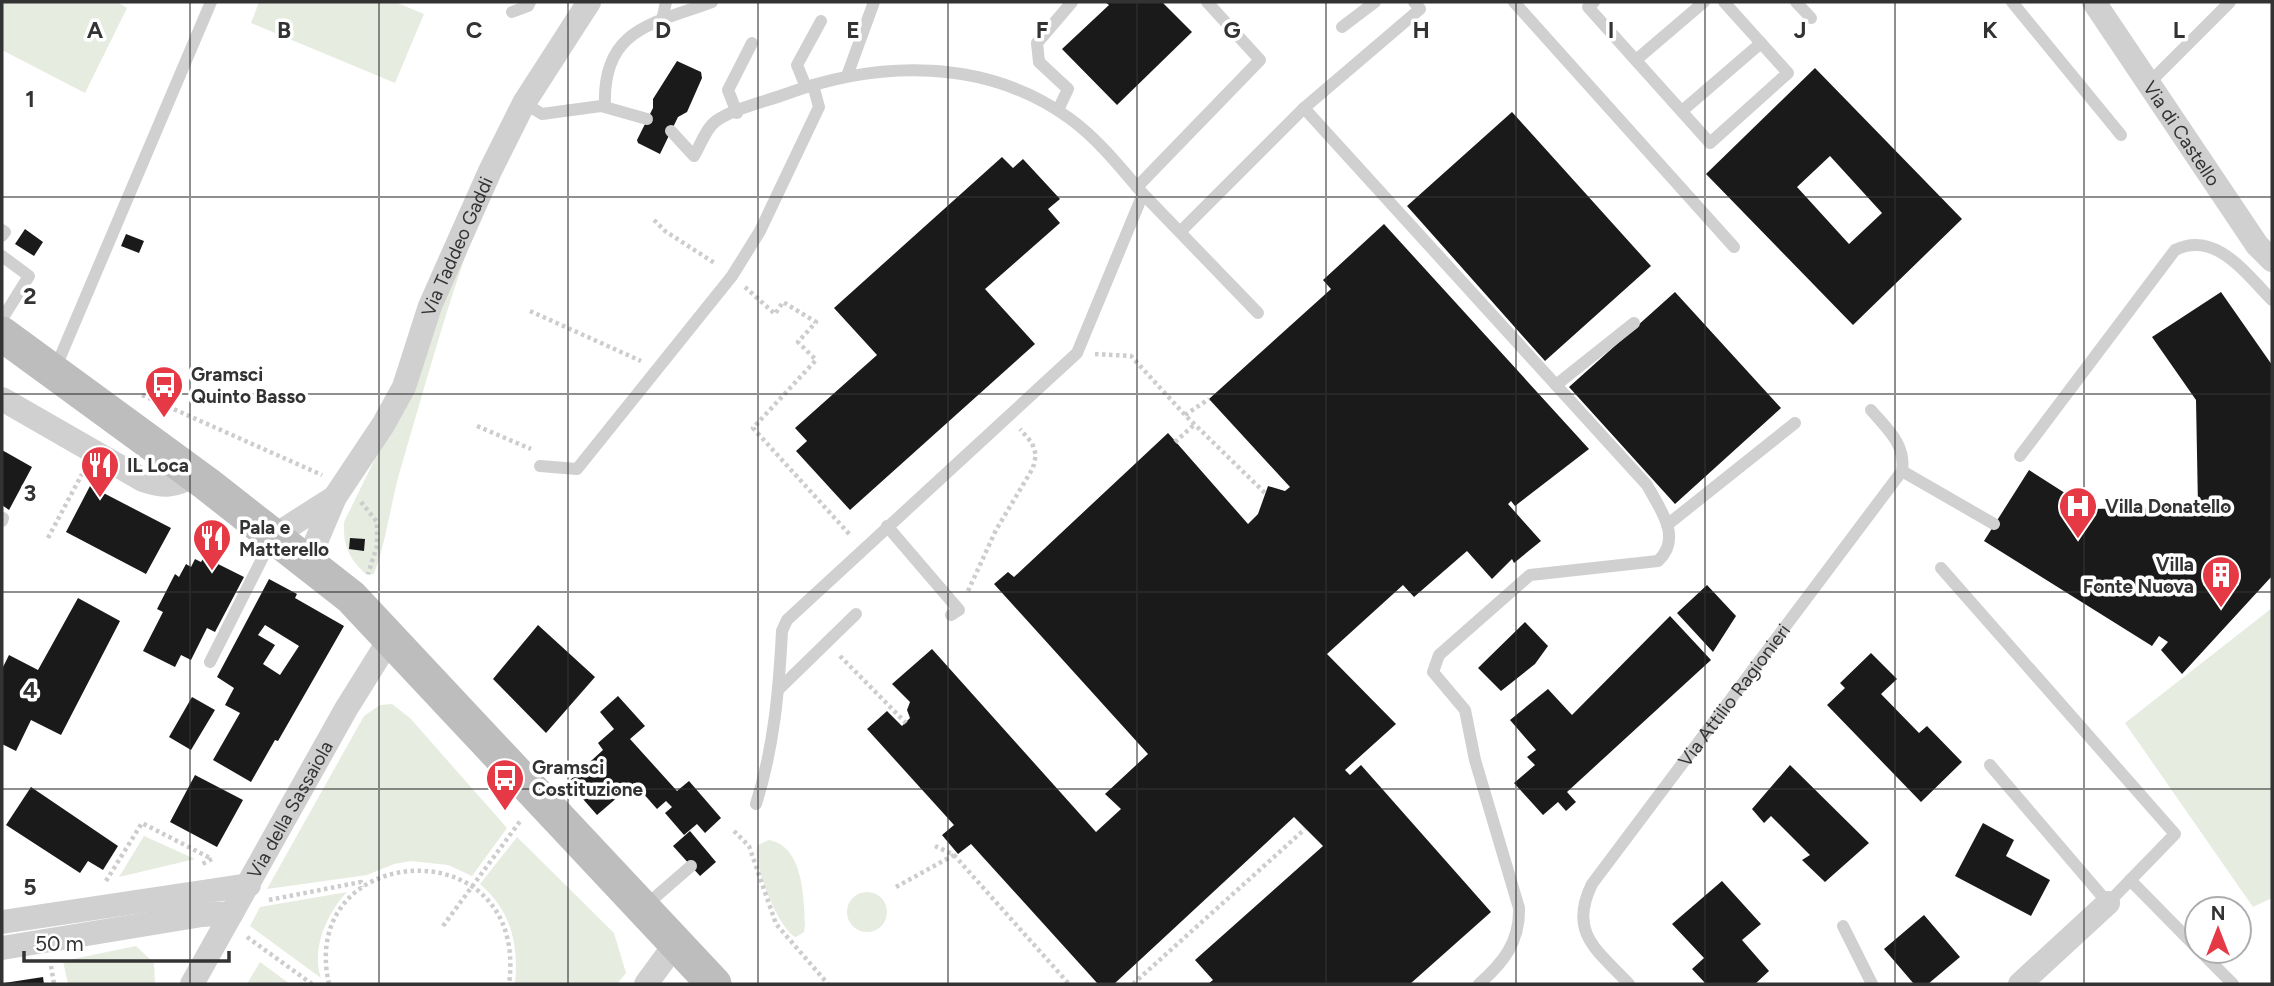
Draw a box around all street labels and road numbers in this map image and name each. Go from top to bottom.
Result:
street label: Via di Castello [2139,76,2225,190]
street label: Via Taddeo Gaddi [416,173,498,319]
street label: Via Attilio Ragionieri [1673,619,1795,771]
street label: Via della Sassaiola [242,737,337,882]

